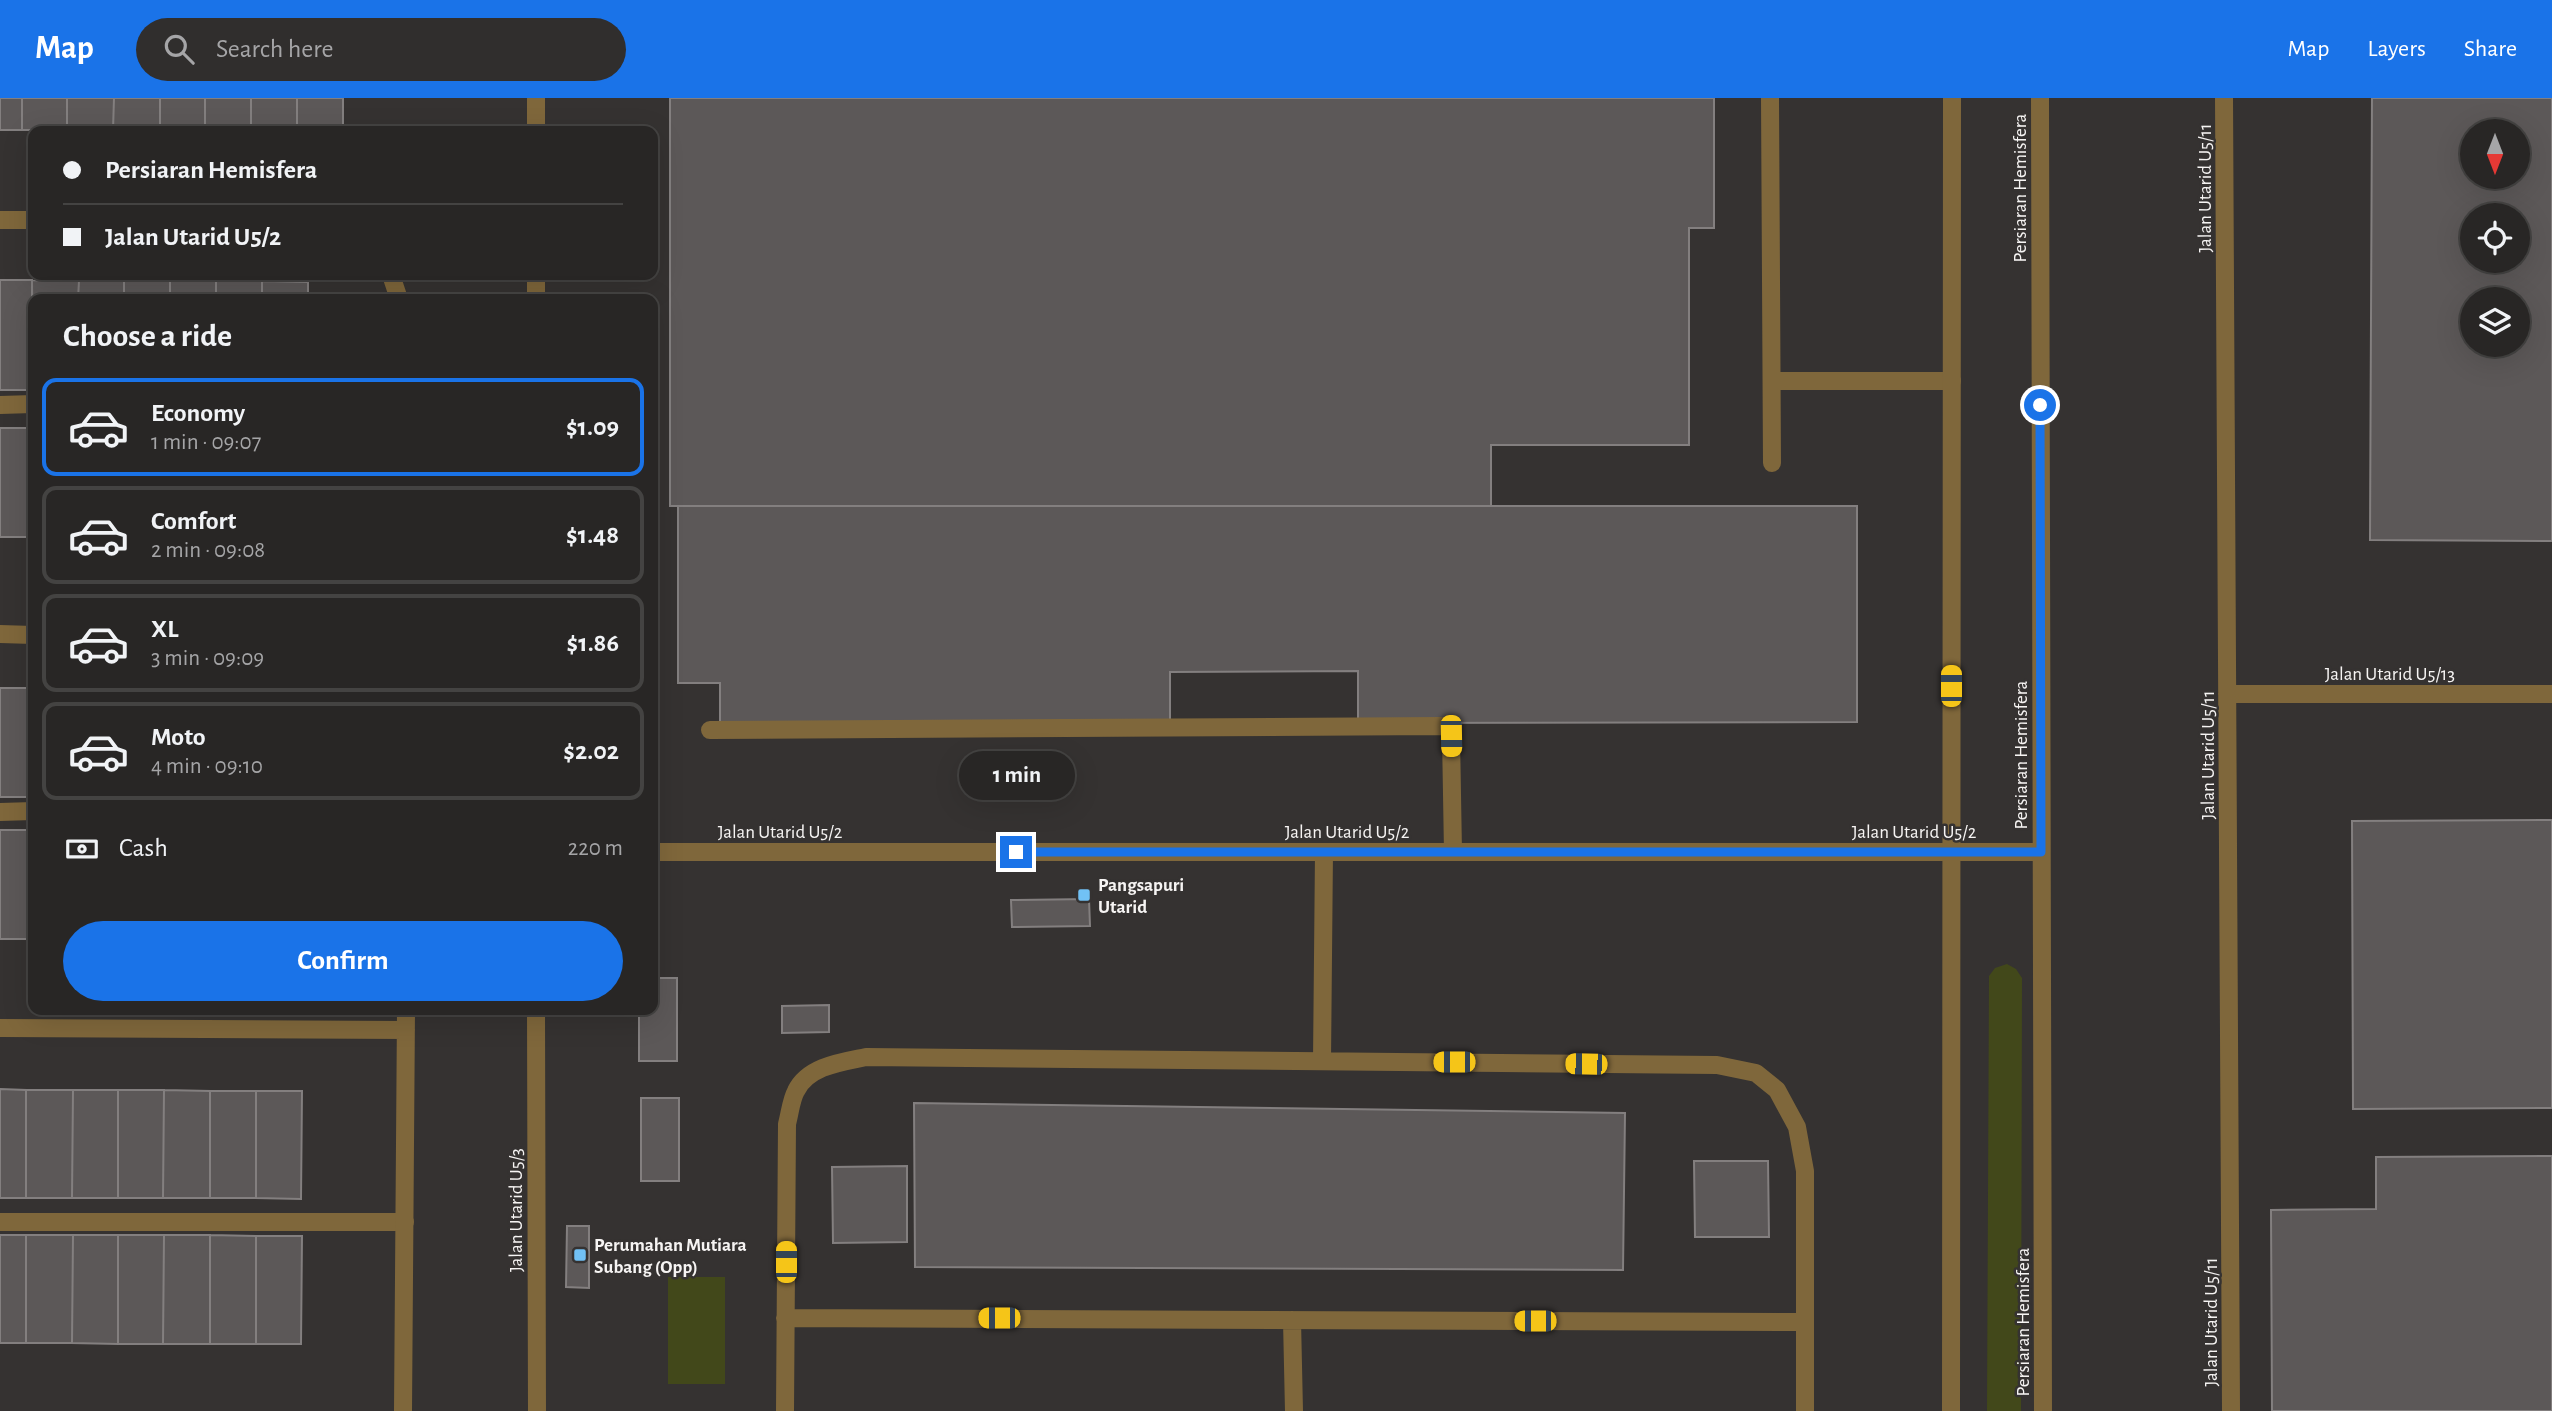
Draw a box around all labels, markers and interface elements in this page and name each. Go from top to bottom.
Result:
search box [136,18,626,81]
icon: search [160,30,198,68]
text: Map [35,32,94,65]
text: Search here [216,36,334,62]
text: Map [2287,37,2329,61]
text: Layers [2367,37,2426,61]
text: Share [2464,37,2517,61]
street label: Persiaran Hemisfera [2011,113,2030,262]
north arrow [2460,119,2530,189]
map controls [2460,119,2530,357]
street label: Jalan Utarid U5/11 [2196,123,2215,253]
text: Persiaran Hemisfera [105,157,317,183]
button: locate [2460,203,2530,273]
text: Jalan Utarid U5/2 [105,224,281,250]
button: layers [2460,287,2530,357]
text: Choose a ride [63,320,232,352]
route start [2024,389,2056,421]
icon: car [67,396,130,459]
text: Economy [151,400,245,426]
text: $1.09 [566,414,619,440]
text: 1 min · 09:07 [151,431,261,454]
icon: car [67,504,130,567]
text: Comfort [151,508,236,534]
text: $1.48 [566,522,619,548]
text: 2 min · 09:08 [151,539,265,562]
icon: car [67,612,130,675]
text: XL [151,616,178,642]
text: $1.86 [567,630,619,656]
text: 3 min · 09:09 [151,647,264,670]
car [1941,665,1962,707]
street label: Jalan Utarid U5/13 [2325,665,2455,684]
street label: Persiaran Hemisfera [2012,680,2031,829]
street label: Jalan Utarid U5/11 [2199,690,2218,820]
car [1441,715,1462,757]
icon: car [67,720,130,783]
text: Moto [151,724,206,750]
text: $2.02 [563,738,619,764]
callout: 1 min [958,750,1074,800]
text: 4 min · 09:10 [151,755,263,778]
text: 1 min [993,764,1041,787]
street label: Jalan Utarid U5/2 [718,823,843,842]
street label: Jalan Utarid U5/2 [1285,823,1410,842]
street label: Jalan Utarid U5/2 [1852,823,1977,842]
icon: cash [63,830,101,868]
text: Cash [119,835,168,861]
route end [1000,836,1032,868]
text: 220 m [568,837,623,860]
place label: Pangsapuri Utarid [1098,876,1184,917]
marker: Pangsapuri Utarid [1076,887,1092,903]
button: Confirm [63,921,623,1001]
car [1434,1052,1476,1073]
car [1565,1053,1608,1075]
street label: Jalan Utarid U5/3 [507,1148,526,1272]
place label: Perumahan Mutiara Subang (Opp) [594,1236,747,1277]
car [776,1241,797,1283]
marker: Perumahan Mutiara Subang (Opp) [572,1247,588,1263]
street label: Persiaran Hemisfera [2014,1247,2033,1396]
street label: Jalan Utarid U5/11 [2202,1257,2221,1387]
car [979,1308,1021,1329]
car [1515,1311,1557,1332]

